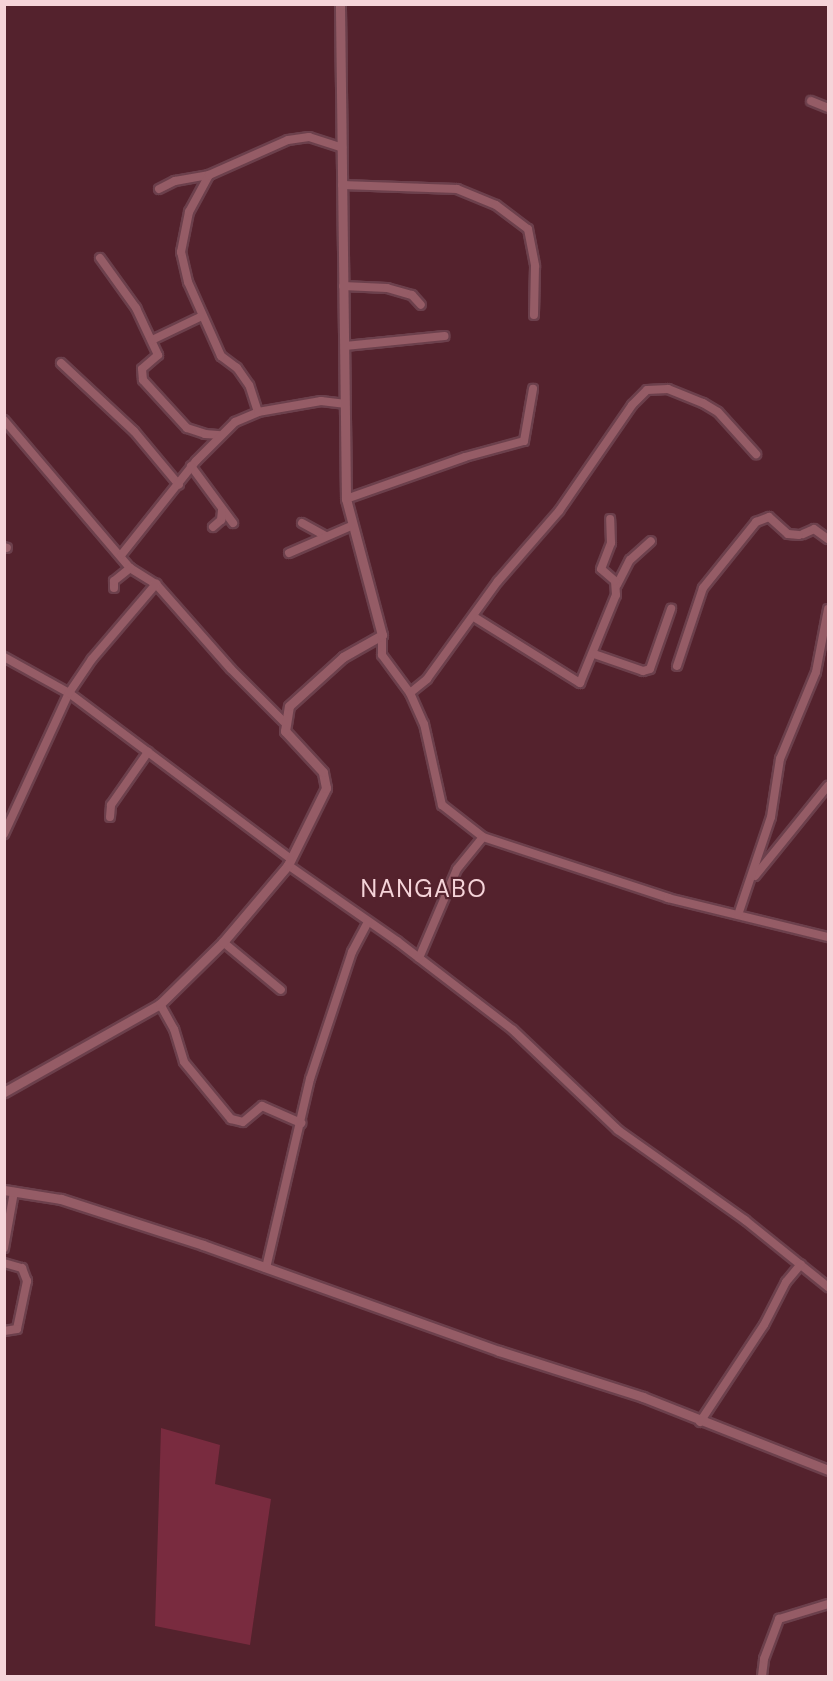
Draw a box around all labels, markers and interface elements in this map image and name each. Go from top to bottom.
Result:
district label: NANGABO [361,875,487,903]

